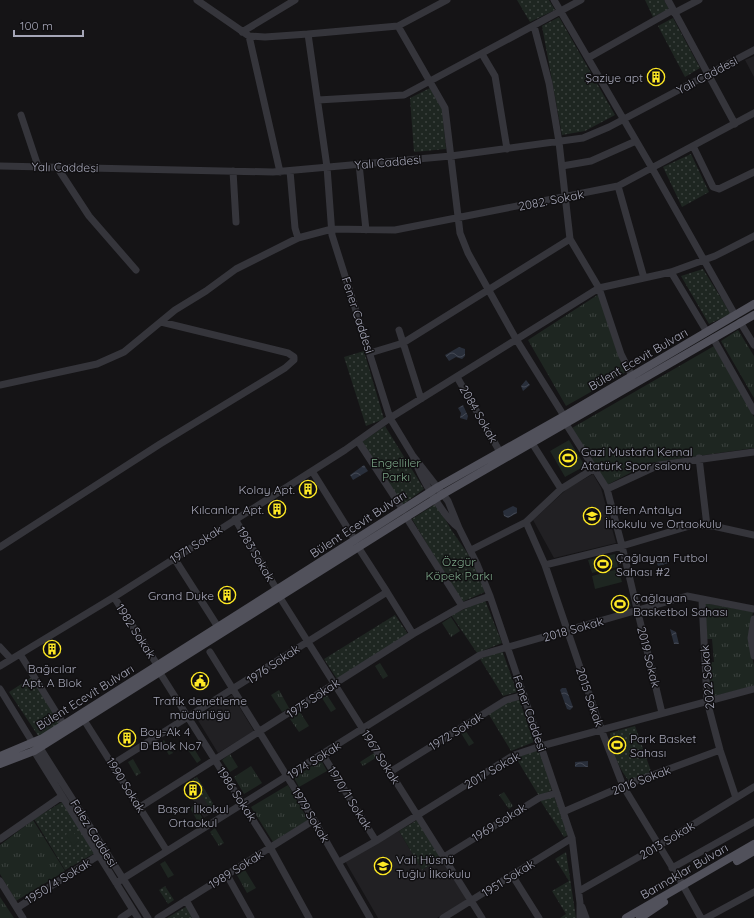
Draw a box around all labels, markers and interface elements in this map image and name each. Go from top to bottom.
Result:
scale bar [14,12,83,38]
text: 100 m [20,18,53,33]
street label: Yalı Caddesi [674,53,740,97]
building icon: Şaziye apt [646,67,666,87]
place label: Şaziye apt [585,70,643,85]
street label: Yalı Caddesi [354,152,422,172]
street label: Yalı Caddesi [31,159,99,175]
street label: 2082. Sokak [517,186,585,214]
street label: Fener Caddesi [339,275,377,355]
street label: Bülent Ecevit Bulvarı [586,324,690,394]
street label: 2084 Sokak [457,383,501,445]
place label: Gazi Mustafa Kemal Atatürk Spor salonu [581,444,693,473]
sports icon: Gazi Mustafa Kemal Atatürk Spor salonu [558,448,578,468]
park label: Engelliler Parkı [371,455,421,484]
building icon: Kolay Apt. [298,479,318,499]
place label: Kolay Apt. [239,482,295,497]
street label: Bülent Ecevit Bulvarı [307,487,409,561]
building icon: Kılcanlar Apt. [267,499,287,519]
place label: Kılcanlar Apt. [191,502,264,517]
place label: Bilfen Antalya İlkokulu ve Ortaokulu [605,502,722,531]
school or university icon: Bilfen Antalya İlkokulu ve Ortaokulu [582,506,602,526]
street label: 1971 Sokak [167,522,225,566]
street label: 1983 Sokak [234,524,278,584]
place label: Çağlayan Futbol Sahası #2 [616,550,708,579]
park label: Özgür Köpek Parkı [425,554,493,583]
sports icon: Çağlayan Futbol Sahası #2 [593,554,613,574]
building icon: Grand Duke [217,585,237,605]
place label: Grand Duke [148,588,214,603]
place label: Çağlayan Basketbol Sahası [633,590,728,619]
sports icon: Çağlayan Basketbol Sahası [610,594,630,614]
street label: 1982 Sokak [113,601,159,661]
street label: 2018 Sokak [541,613,605,645]
street label: 2019 Sokak [634,625,664,689]
building icon: Bağıcılar Apt. A Blok [42,639,62,659]
street label: 1976 Sokak [244,641,302,687]
street label: 2022 Sokak [697,644,717,710]
place label: Bağıcılar Apt. A Blok [22,661,82,690]
street label: Bülent Ecevit Bulvarı [33,661,137,733]
street label: 2015 Sokak [573,665,607,729]
public building icon: Trafik denetleme müdürlüğü [190,671,210,691]
street label: Fener Caddesi [510,673,550,753]
street label: 1975 Sokak [284,675,342,721]
place label: Trafik denetleme müdürlüğü [153,693,247,722]
street label: 1972 Sokak [426,708,486,754]
place label: Boy-Ak 4 D Blok No7 [140,724,201,753]
street label: 1967 Sokak [358,727,404,787]
building icon: Boy-Ak 4 D Blok No7 [117,728,137,748]
place label: Park Basket Sahası [630,731,696,760]
sports icon: Park Basket Sahası [607,735,627,755]
street label: 1974 Sokak [285,738,343,782]
street label: 2017 Sokak [462,748,522,792]
street label: 1990 Sokak [103,755,149,815]
street label: 2016 Sokak [609,762,673,798]
street label: 1970/1 Sokak [325,763,375,833]
street label: 1986 Sokak [214,764,260,824]
building icon: Başar İlkokul Ortaokul [183,780,203,800]
street label: 1979 Sokak [289,785,333,845]
street label: Falez Caddesi [67,796,121,870]
street label: 1969 Sokak [469,799,529,845]
place label: Başar İlkokul Ortaokul [158,801,229,830]
street label: 2013 Sokak [637,818,697,862]
street label: Barınaklar Bulvarı [638,840,730,902]
street label: 1989 Sokak [206,846,266,892]
place label: Vali Hüsnü Tuğlu İlkokulu [396,852,471,881]
street label: 1950/4 Sokak [22,855,94,907]
school or university icon: Vali Hüsnü Tuğlu İlkokulu [373,856,393,876]
street label: 1951 Sokak [479,856,537,900]

